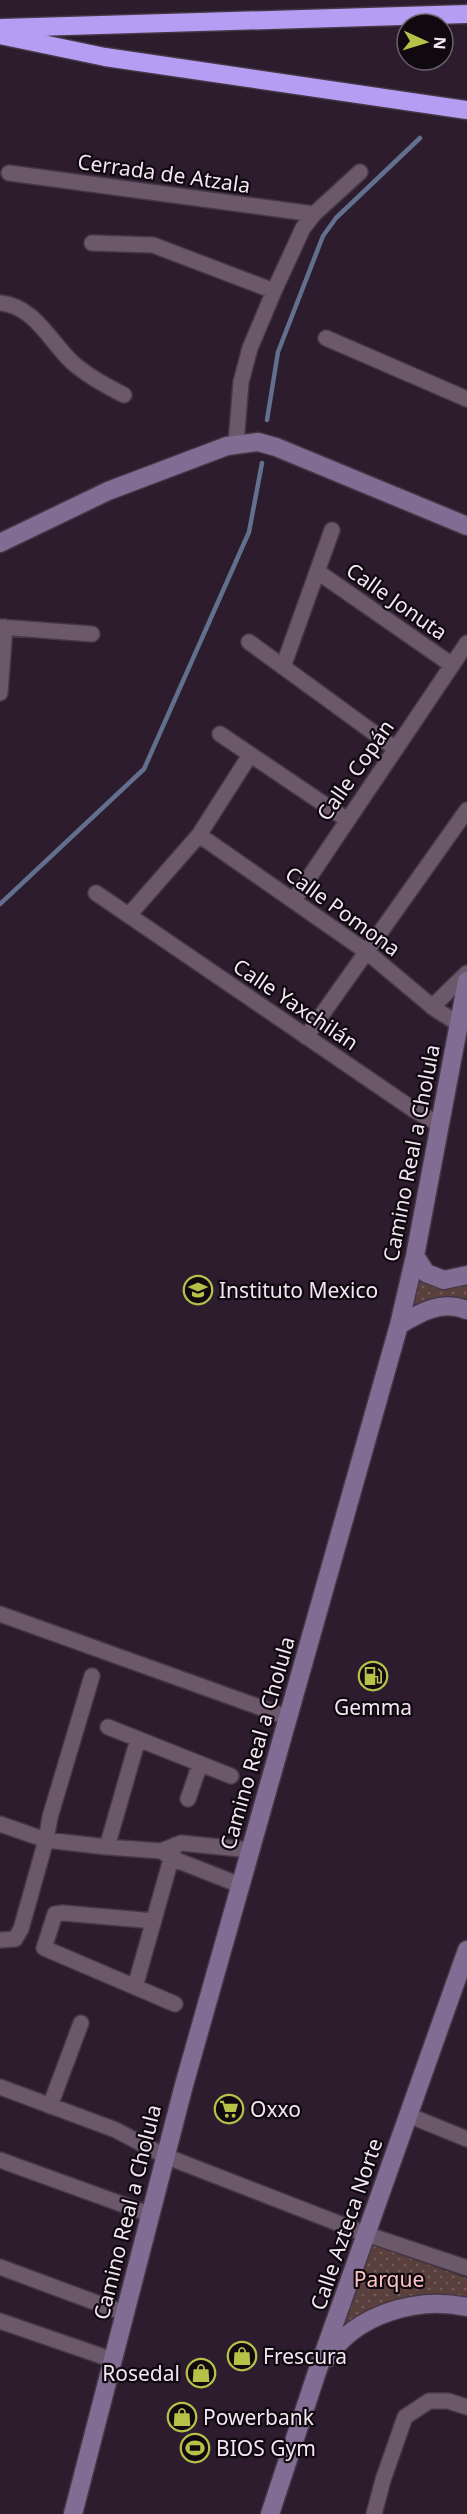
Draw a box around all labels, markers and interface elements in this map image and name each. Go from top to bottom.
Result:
north arrow [395,12,455,72]
text: N [429,36,451,50]
street label: Cerrada de Atzala [76,147,252,199]
street label: Calle Jonuta [341,556,453,646]
street label: Calle Copán [310,714,400,826]
street label: Calle Pomona [280,860,406,962]
street label: Calle Yaxchilán [228,952,364,1056]
street label: Camino Real a Cholula [376,1042,446,1264]
school or university icon: Instituto Mexico [182,1274,214,1306]
place label: Instituto Mexico [219,1276,378,1304]
street label: Camino Real a Cholula [213,1633,301,1853]
fuel station icon: Gemma [357,1660,389,1692]
place label: Gemma [334,1693,412,1721]
supermarket icon: Oxxo [213,2093,245,2125]
place label: Oxxo [250,2095,301,2123]
street label: Camino Real a Cholula [87,2102,167,2322]
street label: Calle Azteca Norte [303,2134,389,2314]
park label: Parque [354,2265,424,2293]
shop icon: Frescura [226,2340,258,2372]
place label: Frescura [263,2342,347,2370]
shop icon: Rosedal [185,2357,217,2389]
place label: Rosedal [102,2359,180,2387]
shop icon: Powerbank [166,2401,198,2433]
place label: Powerbank [203,2403,315,2431]
sports icon: BIOS Gym [179,2432,211,2464]
place label: BIOS Gym [216,2434,316,2462]

